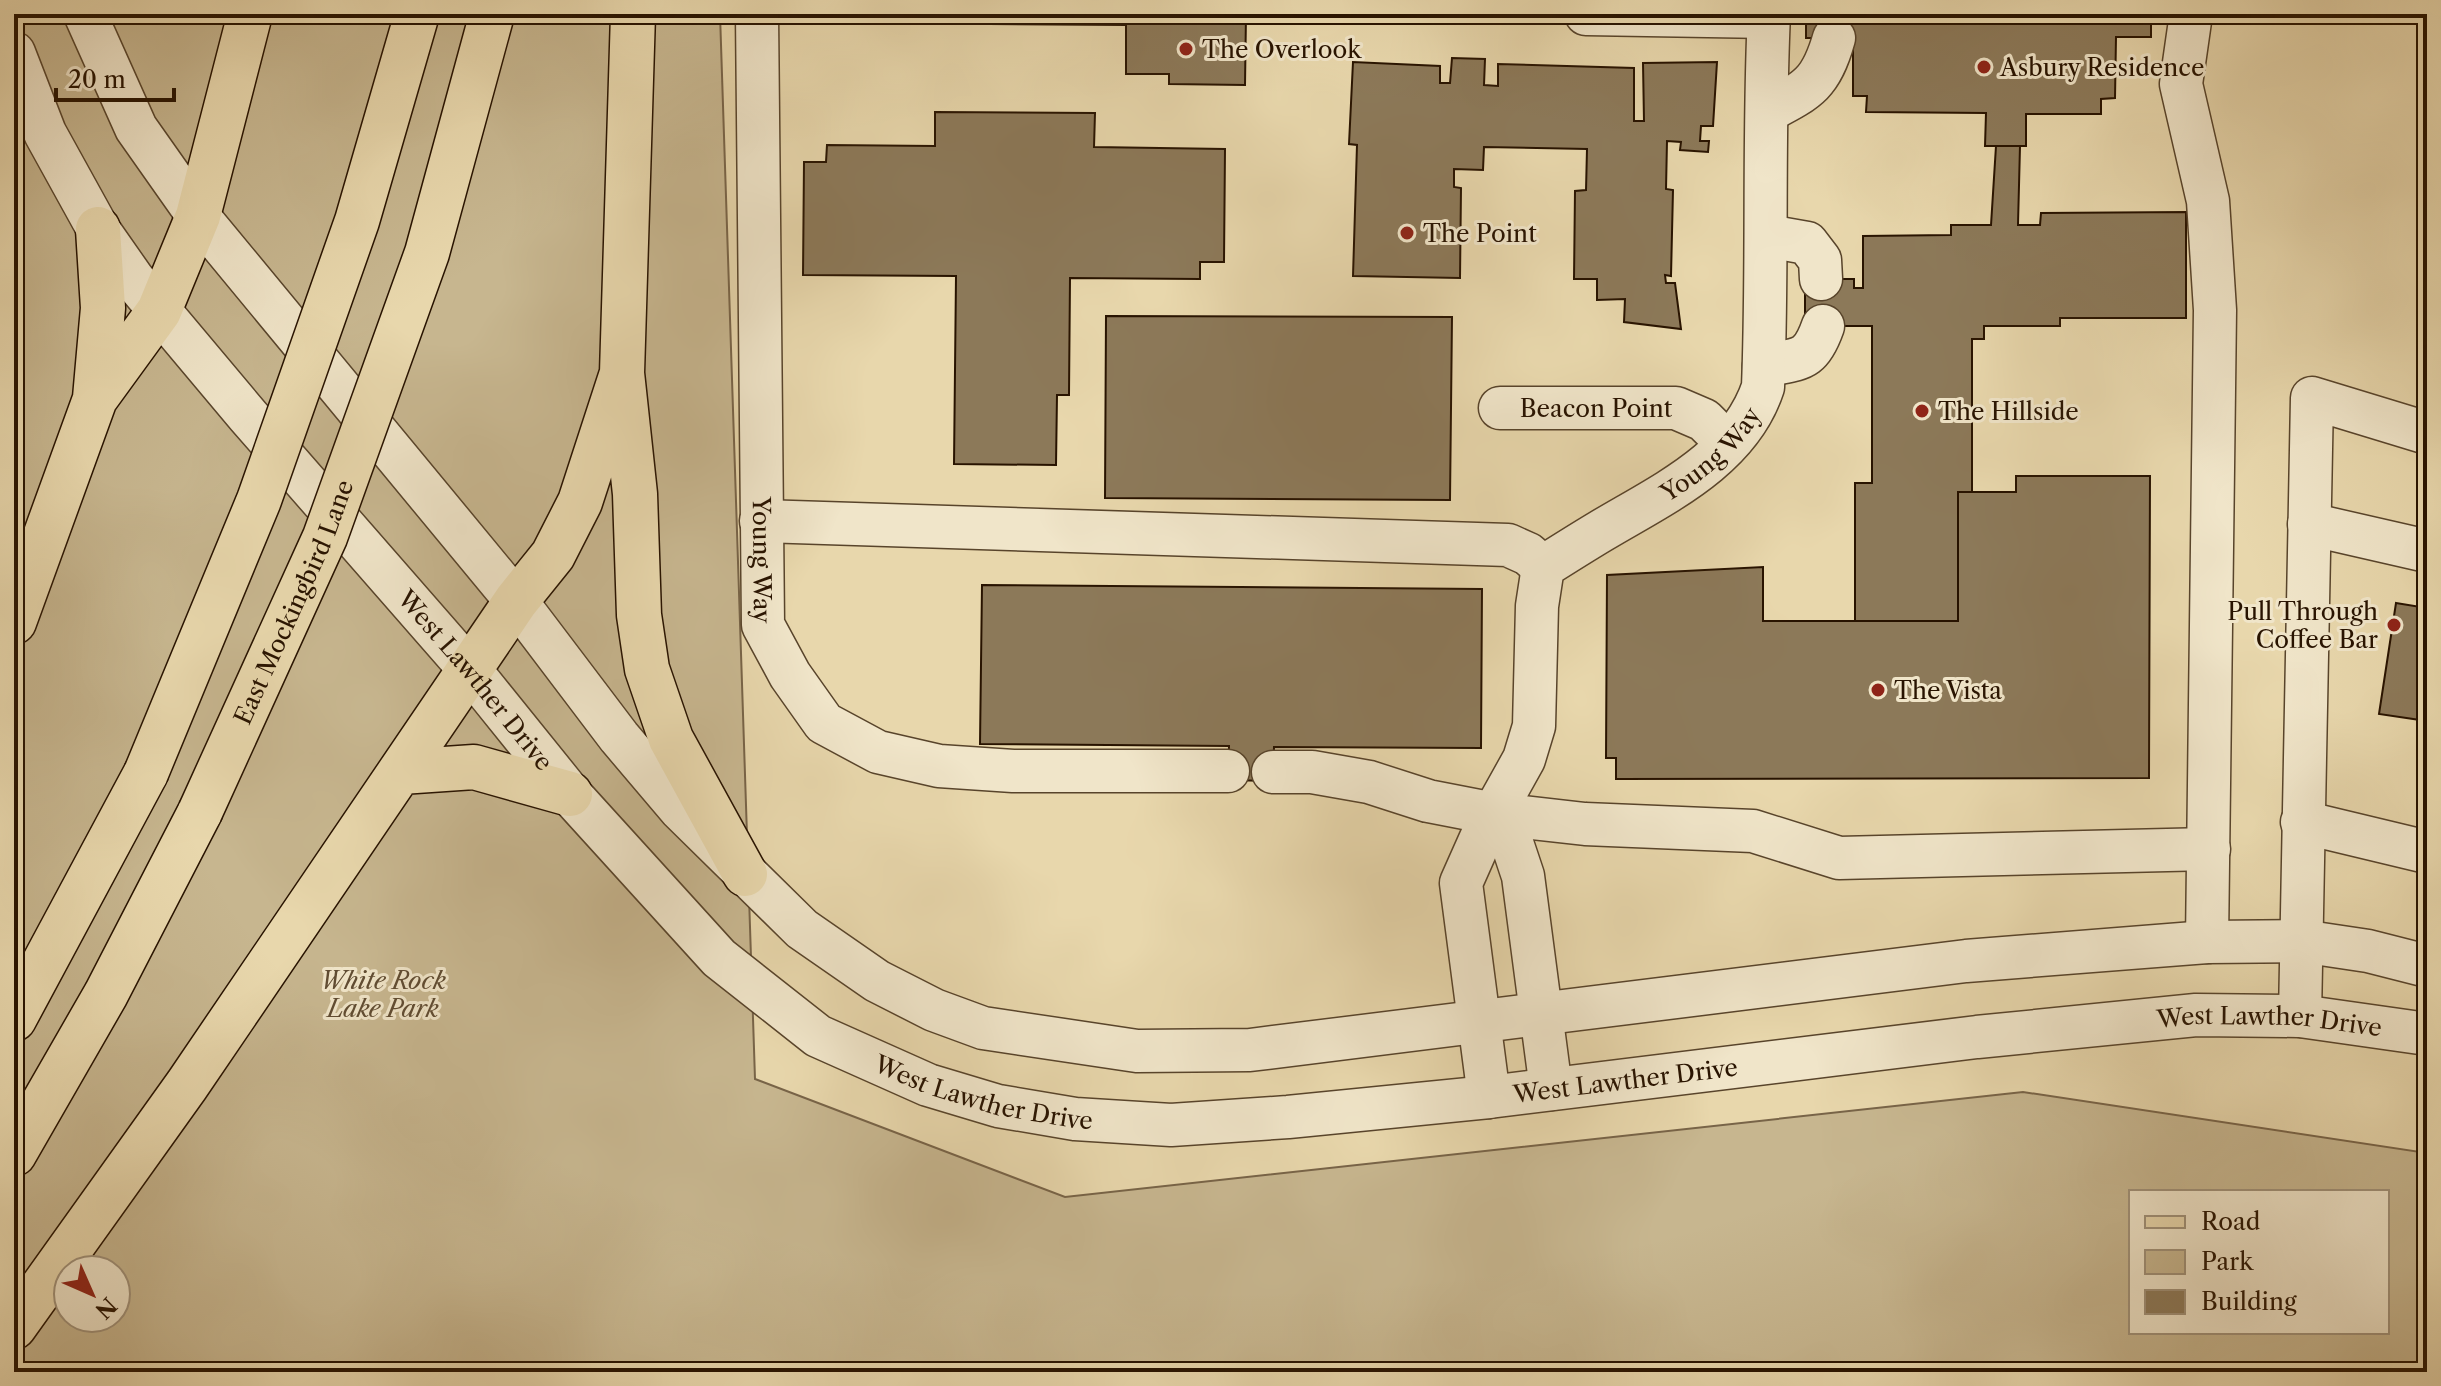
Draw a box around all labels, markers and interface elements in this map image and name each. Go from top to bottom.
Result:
place label: The Overlook [1202,35,1362,64]
marker: The Overlook [1177,40,1195,58]
scale bar [56,52,174,102]
place label: Asbury Residence [1999,53,2204,82]
marker: Asbury Residence [1975,58,1993,76]
text: 20 m [68,65,126,94]
place label: The Point [1423,219,1537,248]
marker: The Point [1398,224,1416,242]
street label: Beacon Point [1520,394,1673,423]
place label: The Hillside [1938,397,2079,426]
street label: Young Way [1654,401,1767,508]
marker: The Hillside [1913,402,1931,420]
street label: East Mockingbird Lane [227,476,359,729]
street label: Young Way [747,496,777,624]
street label: West Lawther Drive [392,583,559,776]
place label: Pull Through Coffee Bar [2227,597,2378,654]
marker: Pull Through Coffee Bar [2385,616,2403,634]
place label: The Vista [1894,676,2002,705]
marker: The Vista [1869,681,1887,699]
park label: White Rock Lake Park [320,966,446,1023]
street label: West Lawther Drive [2154,1000,2384,1042]
street label: West Lawther Drive [869,1048,1094,1135]
street label: West Lawther Drive [1510,1052,1739,1109]
legend [2129,1190,2389,1334]
text: Road [2201,1207,2261,1236]
text: Park [2201,1247,2254,1276]
north arrow [52,1254,132,1334]
text: Building [2201,1287,2297,1316]
text: N [89,1291,122,1324]

